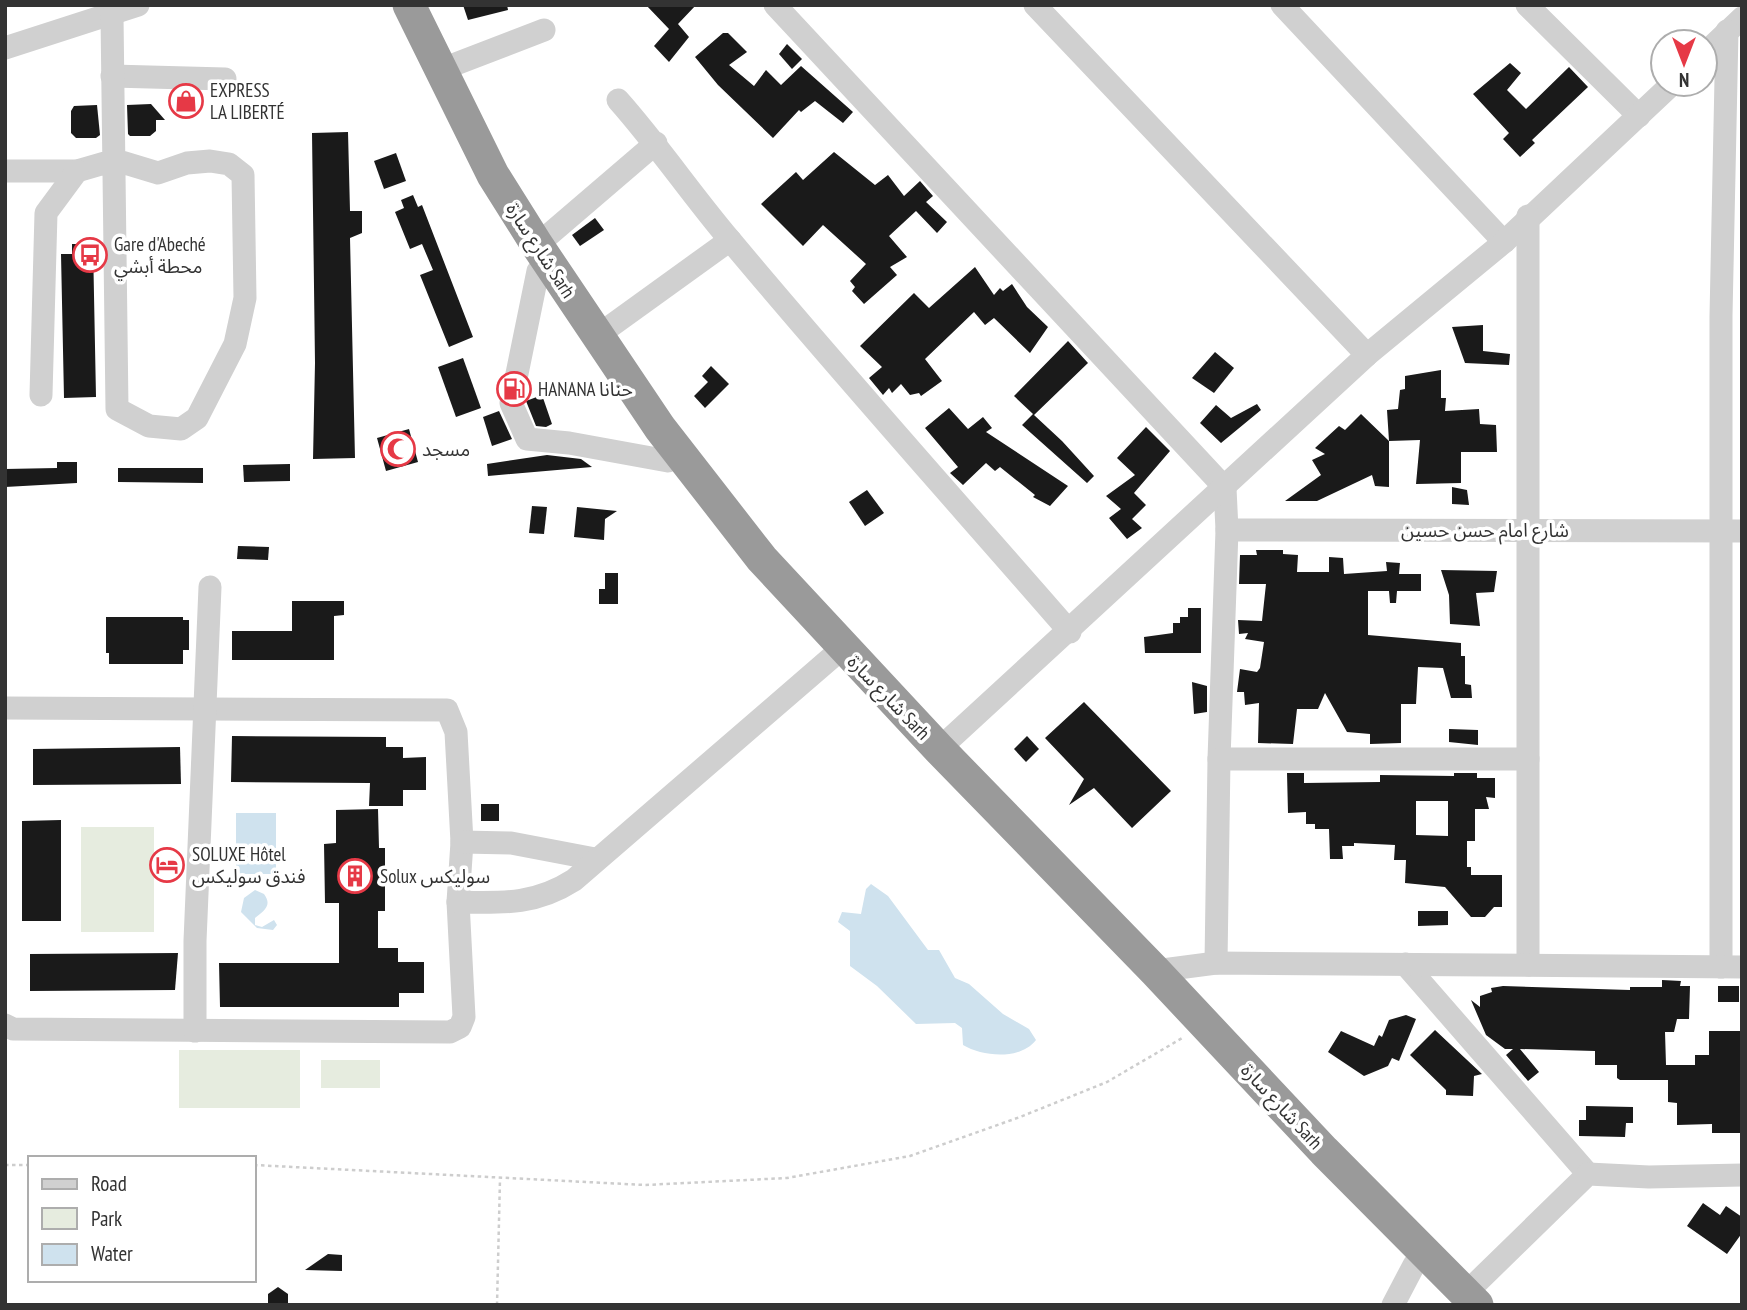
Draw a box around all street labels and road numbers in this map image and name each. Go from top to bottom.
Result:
street label: شارع سارة Sarh [500,198,581,303]
street label: شارع امام حسن حسين [1401,518,1569,545]
street label: شارع سارة Sarh [841,650,935,746]
street label: شارع سارة Sarh [1235,1058,1328,1155]

